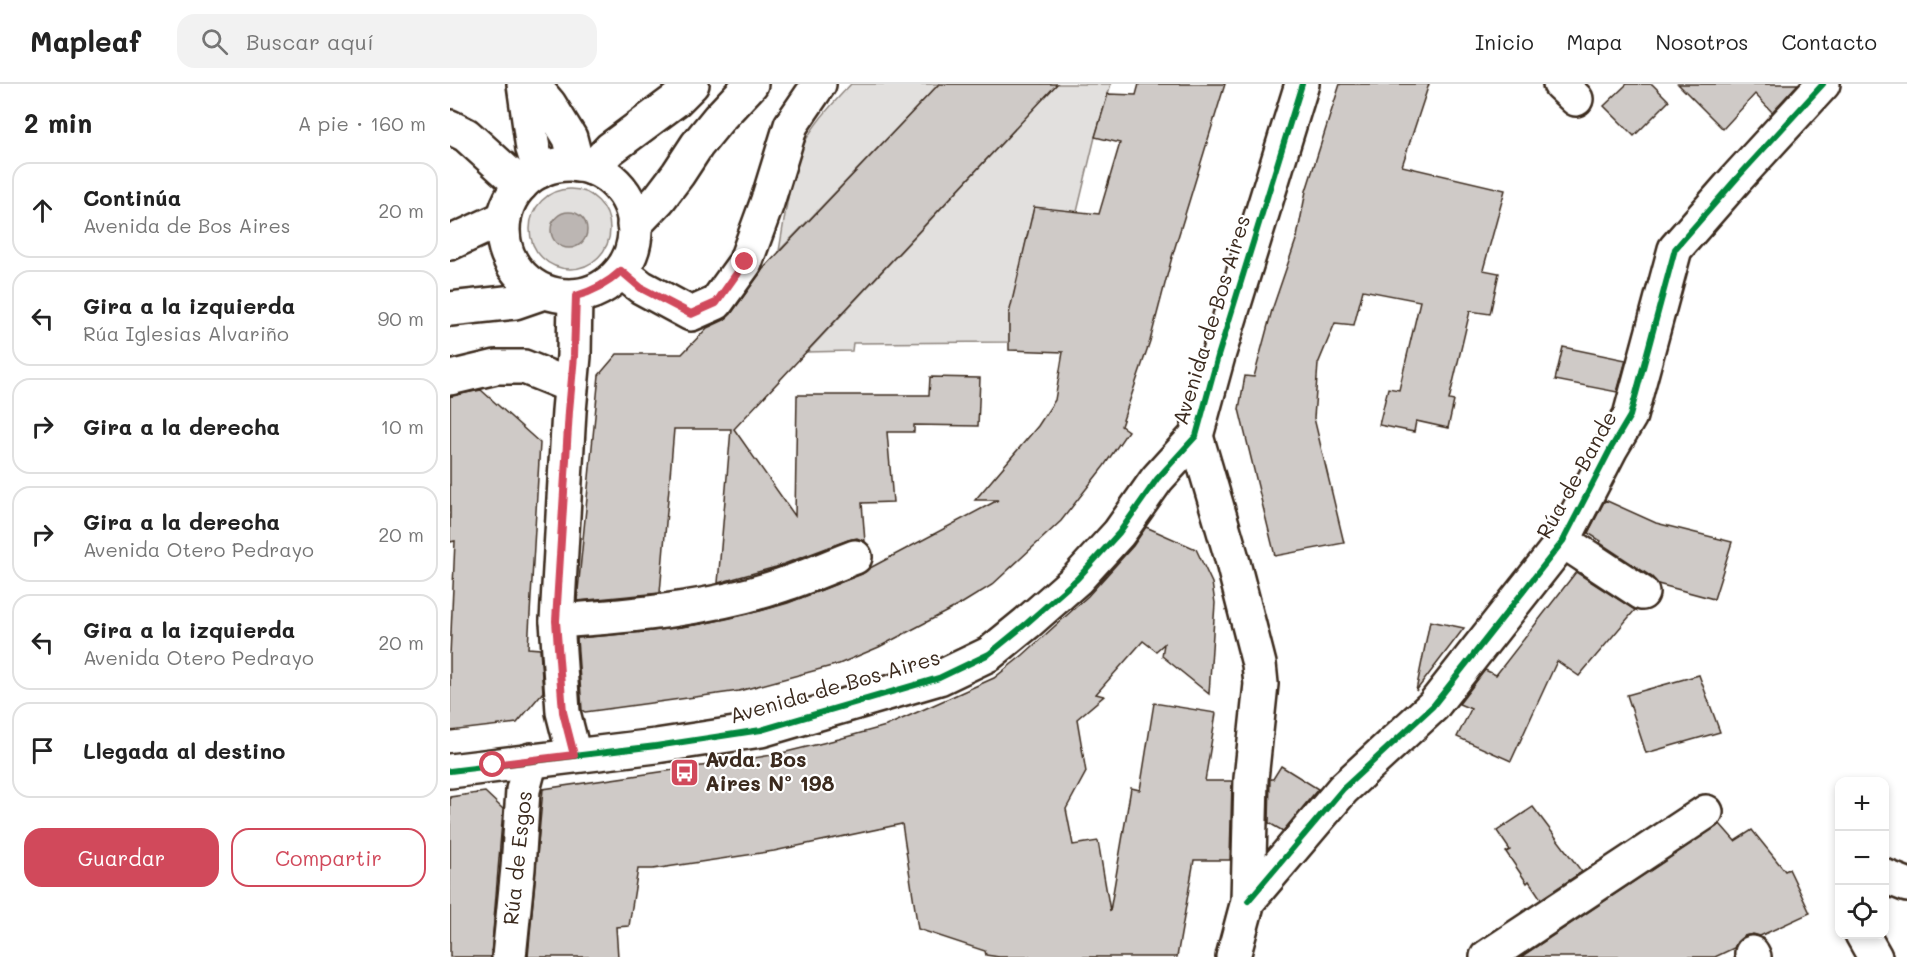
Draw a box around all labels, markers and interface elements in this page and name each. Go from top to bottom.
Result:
search box [177,14,597,68]
text: Mapleaf [30,23,141,59]
icon: search [198,25,231,58]
text: Buscar aquí [246,27,374,56]
text: Inicio [1475,28,1534,55]
text: Mapa [1567,28,1622,55]
text: Nosotros [1655,28,1749,55]
text: Contacto [1782,28,1877,55]
text: 2 min [24,106,92,140]
text: A pie · 160 m [298,110,426,136]
text: Continúa [83,183,181,212]
icon: ahead [26,194,59,227]
text: 20 m [378,197,424,223]
street label: Avenida de Bos Aires [1166,211,1255,428]
text: Avenida de Bos Aires [83,212,291,238]
route end [731,248,757,274]
text: Gira a la izquierda [83,291,295,320]
icon: left [26,302,59,335]
text: 90 m [378,305,424,331]
text: Rúa Iglesias Alvariño [83,320,289,346]
street label: Rúa de Bande [1529,406,1622,543]
icon: right [26,410,59,443]
text: Gira a la derecha [83,412,280,441]
text: 10 m [380,413,424,439]
text: Gira a la derecha [83,507,280,536]
icon: right [26,518,59,551]
text: 20 m [378,521,424,547]
text: Avenida Otero Pedrayo [83,536,314,562]
text: Gira a la izquierda [83,615,295,644]
icon: left [26,626,59,659]
text: 20 m [378,629,424,655]
street label: Avenida de Bos Aires [726,643,943,729]
text: Avenida Otero Pedrayo [83,644,314,670]
icon: arrive [26,734,59,767]
text: Llegada al destino [83,736,285,765]
place label: Avda. Bos Aires Nº 198 [705,745,835,796]
route start [479,751,505,777]
bus stop icon: Avda. Bos Aires Nº 198 [668,756,700,788]
map controls [1835,777,1889,939]
button: + [1835,777,1889,831]
street label: Rúa de Esgos [496,789,537,926]
button: Guardar [24,828,219,887]
button: Compartir [231,828,426,887]
button: − [1835,831,1889,885]
button: locate [1835,885,1889,939]

